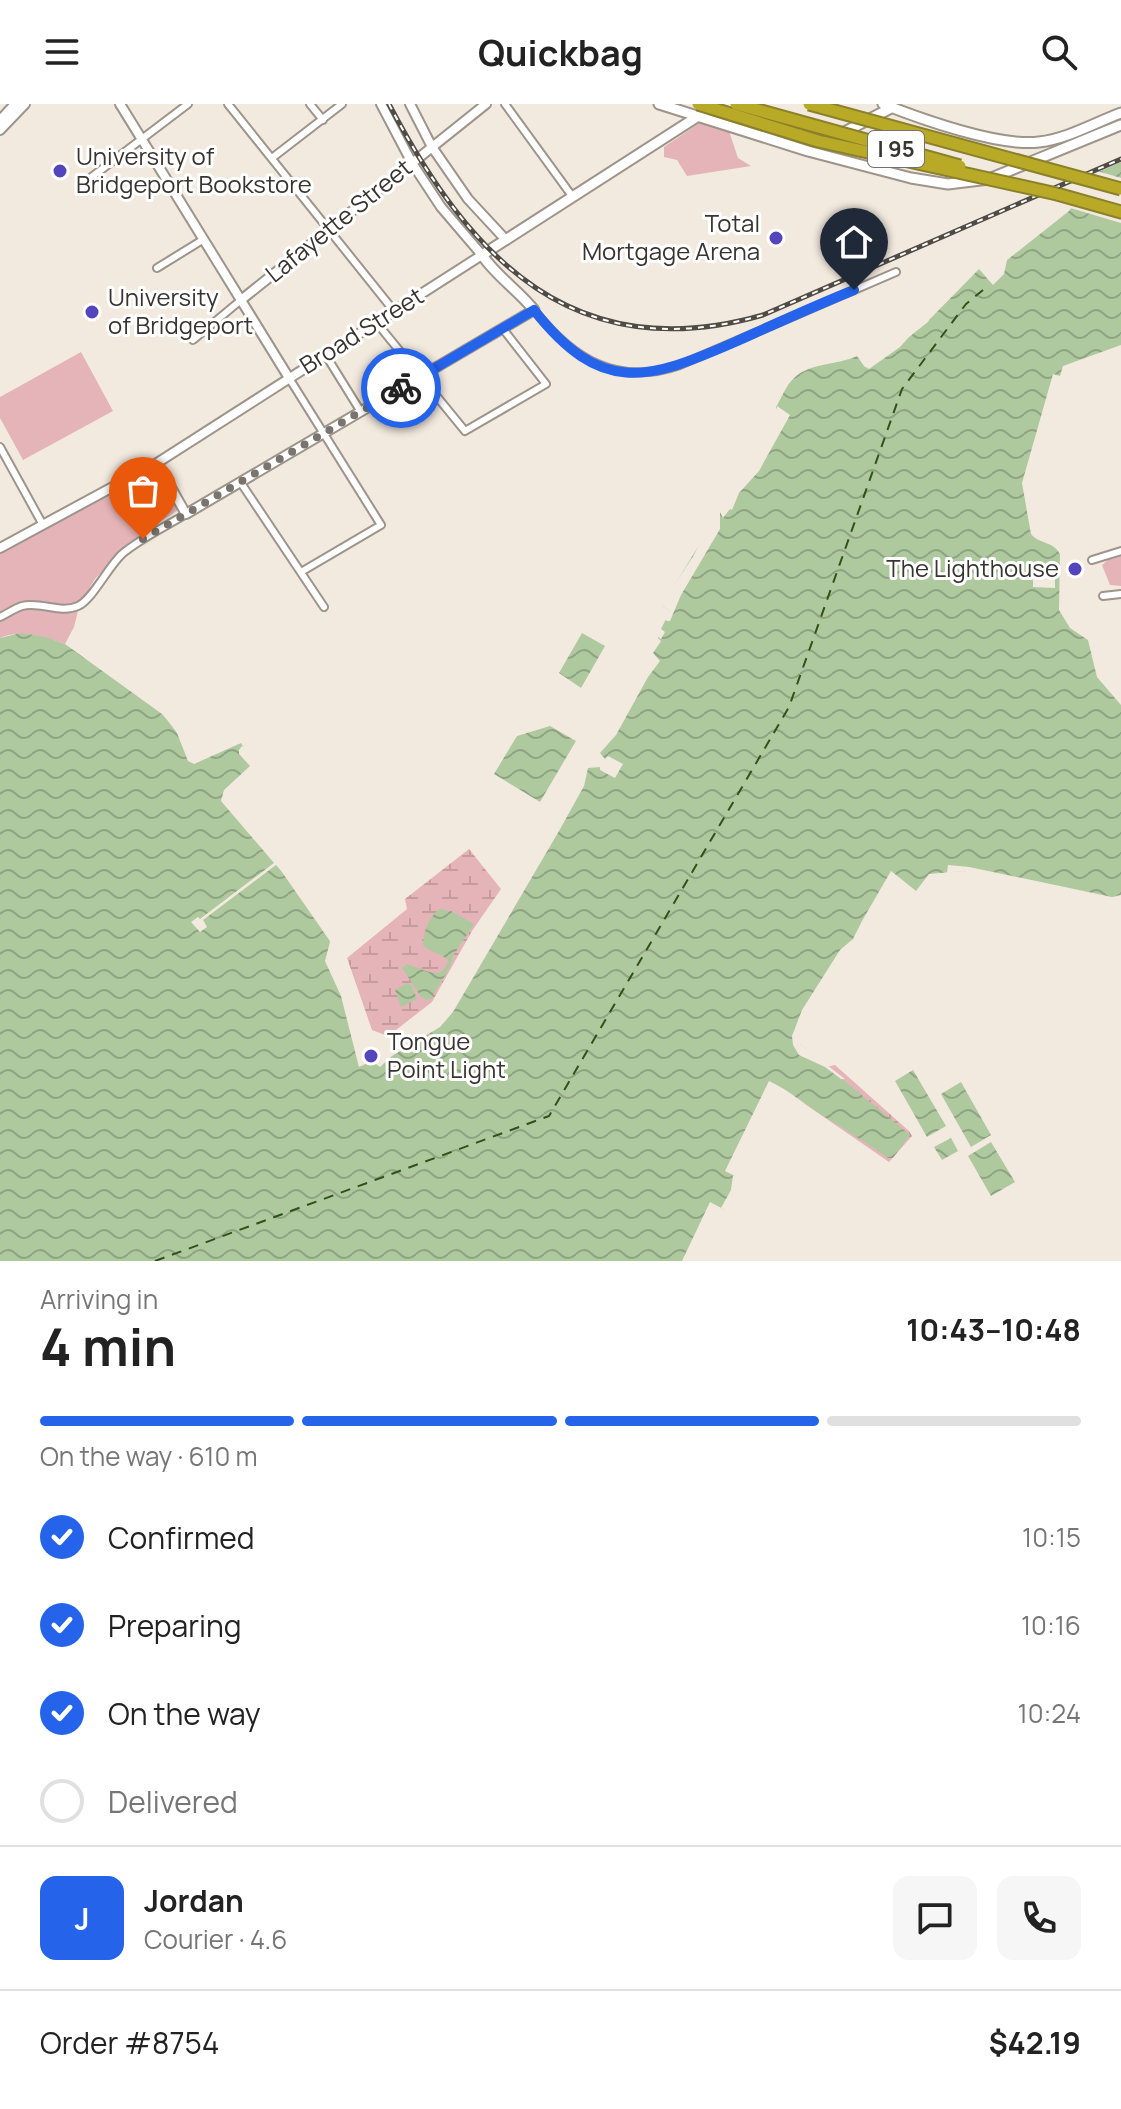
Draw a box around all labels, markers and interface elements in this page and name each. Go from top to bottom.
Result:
text: Quickbag [478,28,643,77]
icon: menu [40,30,84,74]
icon: search [1037,30,1081,74]
road number: I 95 [868,131,924,167]
place label: University of Bridgeport Bookstore [76,139,312,200]
street label: Lafayette Street [258,150,418,289]
marker: University of Bridgeport Bookstore [51,162,69,180]
place label: Total Mortgage Arena [582,206,760,267]
pin [820,208,888,290]
icon: home [832,220,876,264]
marker: Total Mortgage Arena [767,229,785,247]
street label: Broad Street [293,279,429,381]
place label: University of Bridgeport [108,280,253,341]
marker: University of Bridgeport [83,303,101,321]
courier [361,348,441,428]
icon: bike [379,366,423,410]
pin [109,457,177,539]
icon: bag [121,469,165,513]
place label: The Lighthouse [886,551,1059,584]
marker: The Lighthouse [1066,560,1084,578]
place label: Tongue Point Light [387,1024,506,1085]
marker: Tongue Point Light [362,1047,380,1065]
text: Arriving in [40,1281,158,1317]
text: 10:43–10:48 [906,1309,1081,1350]
text: 4 min [40,1311,176,1382]
text: On the way · 610 m [40,1438,258,1474]
icon: check [40,1515,84,1559]
text: Confirmed [108,1517,255,1558]
text: 10:15 [1022,1519,1081,1555]
icon: check [40,1603,84,1647]
text: Preparing [108,1605,242,1646]
text: 10:16 [1021,1607,1081,1643]
icon: check [40,1691,84,1735]
text: On the way [108,1693,261,1734]
text: 10:24 [1018,1695,1081,1731]
text: Delivered [108,1781,238,1822]
button: chat [893,1876,977,1960]
button: phone [997,1876,1081,1960]
text: Jordan [144,1880,244,1921]
text: J [74,1898,90,1939]
text: Courier · 4.6 [144,1921,287,1957]
text: Order #8754 [40,2022,219,2063]
text: $42.19 [989,2022,1081,2063]

